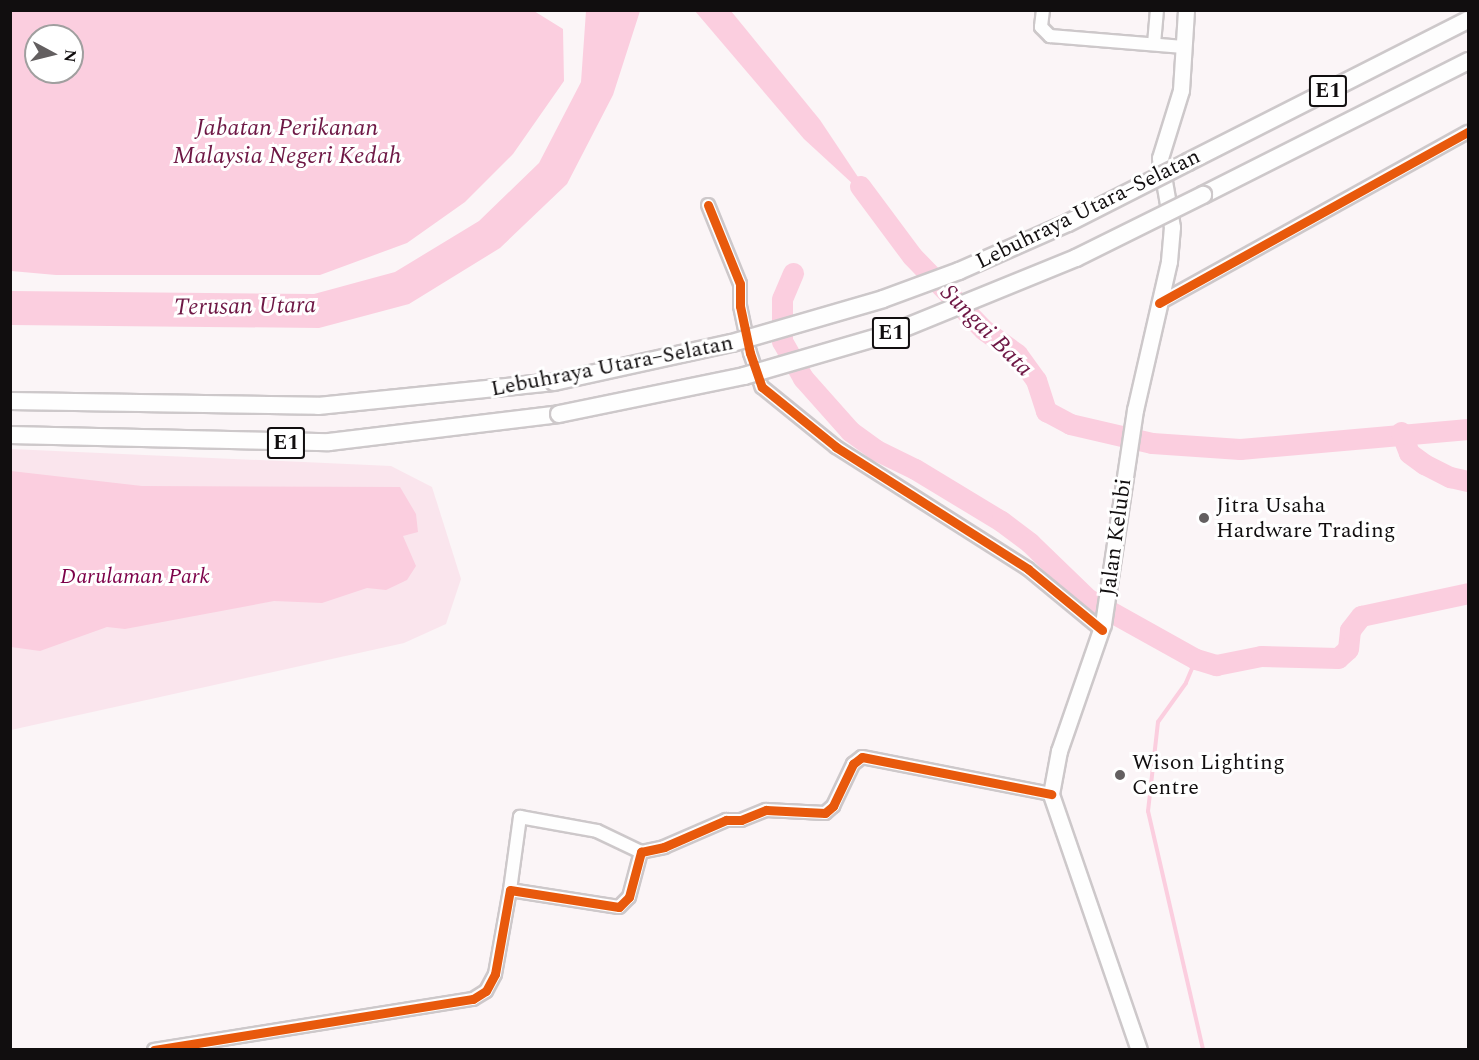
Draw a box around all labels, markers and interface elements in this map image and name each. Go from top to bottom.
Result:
north arrow [24,24,84,84]
text: N [57,48,83,64]
road number: E1 [1308,73,1348,109]
water label: Jabatan Perikanan Malaysia Negeri Kedah [173,115,401,171]
street label: Lebuhraya Utara–Selatan [972,143,1204,275]
water label: Sungai Bata [934,279,1038,383]
water label: Terusan Utara [174,291,316,323]
road number: E1 [872,315,910,351]
street label: Lebuhraya Utara–Selatan [489,330,735,402]
road number: E1 [266,425,306,461]
street label: Jalan Kelubi [1095,477,1137,597]
place label: Jitra Usaha Hardware Trading [1216,492,1396,544]
marker: Jitra Usaha Hardware Trading [1197,511,1211,525]
park label: Darulaman Park [60,564,210,590]
place label: Wison Lighting Centre [1132,749,1285,800]
marker: Wison Lighting Centre [1113,768,1127,782]

